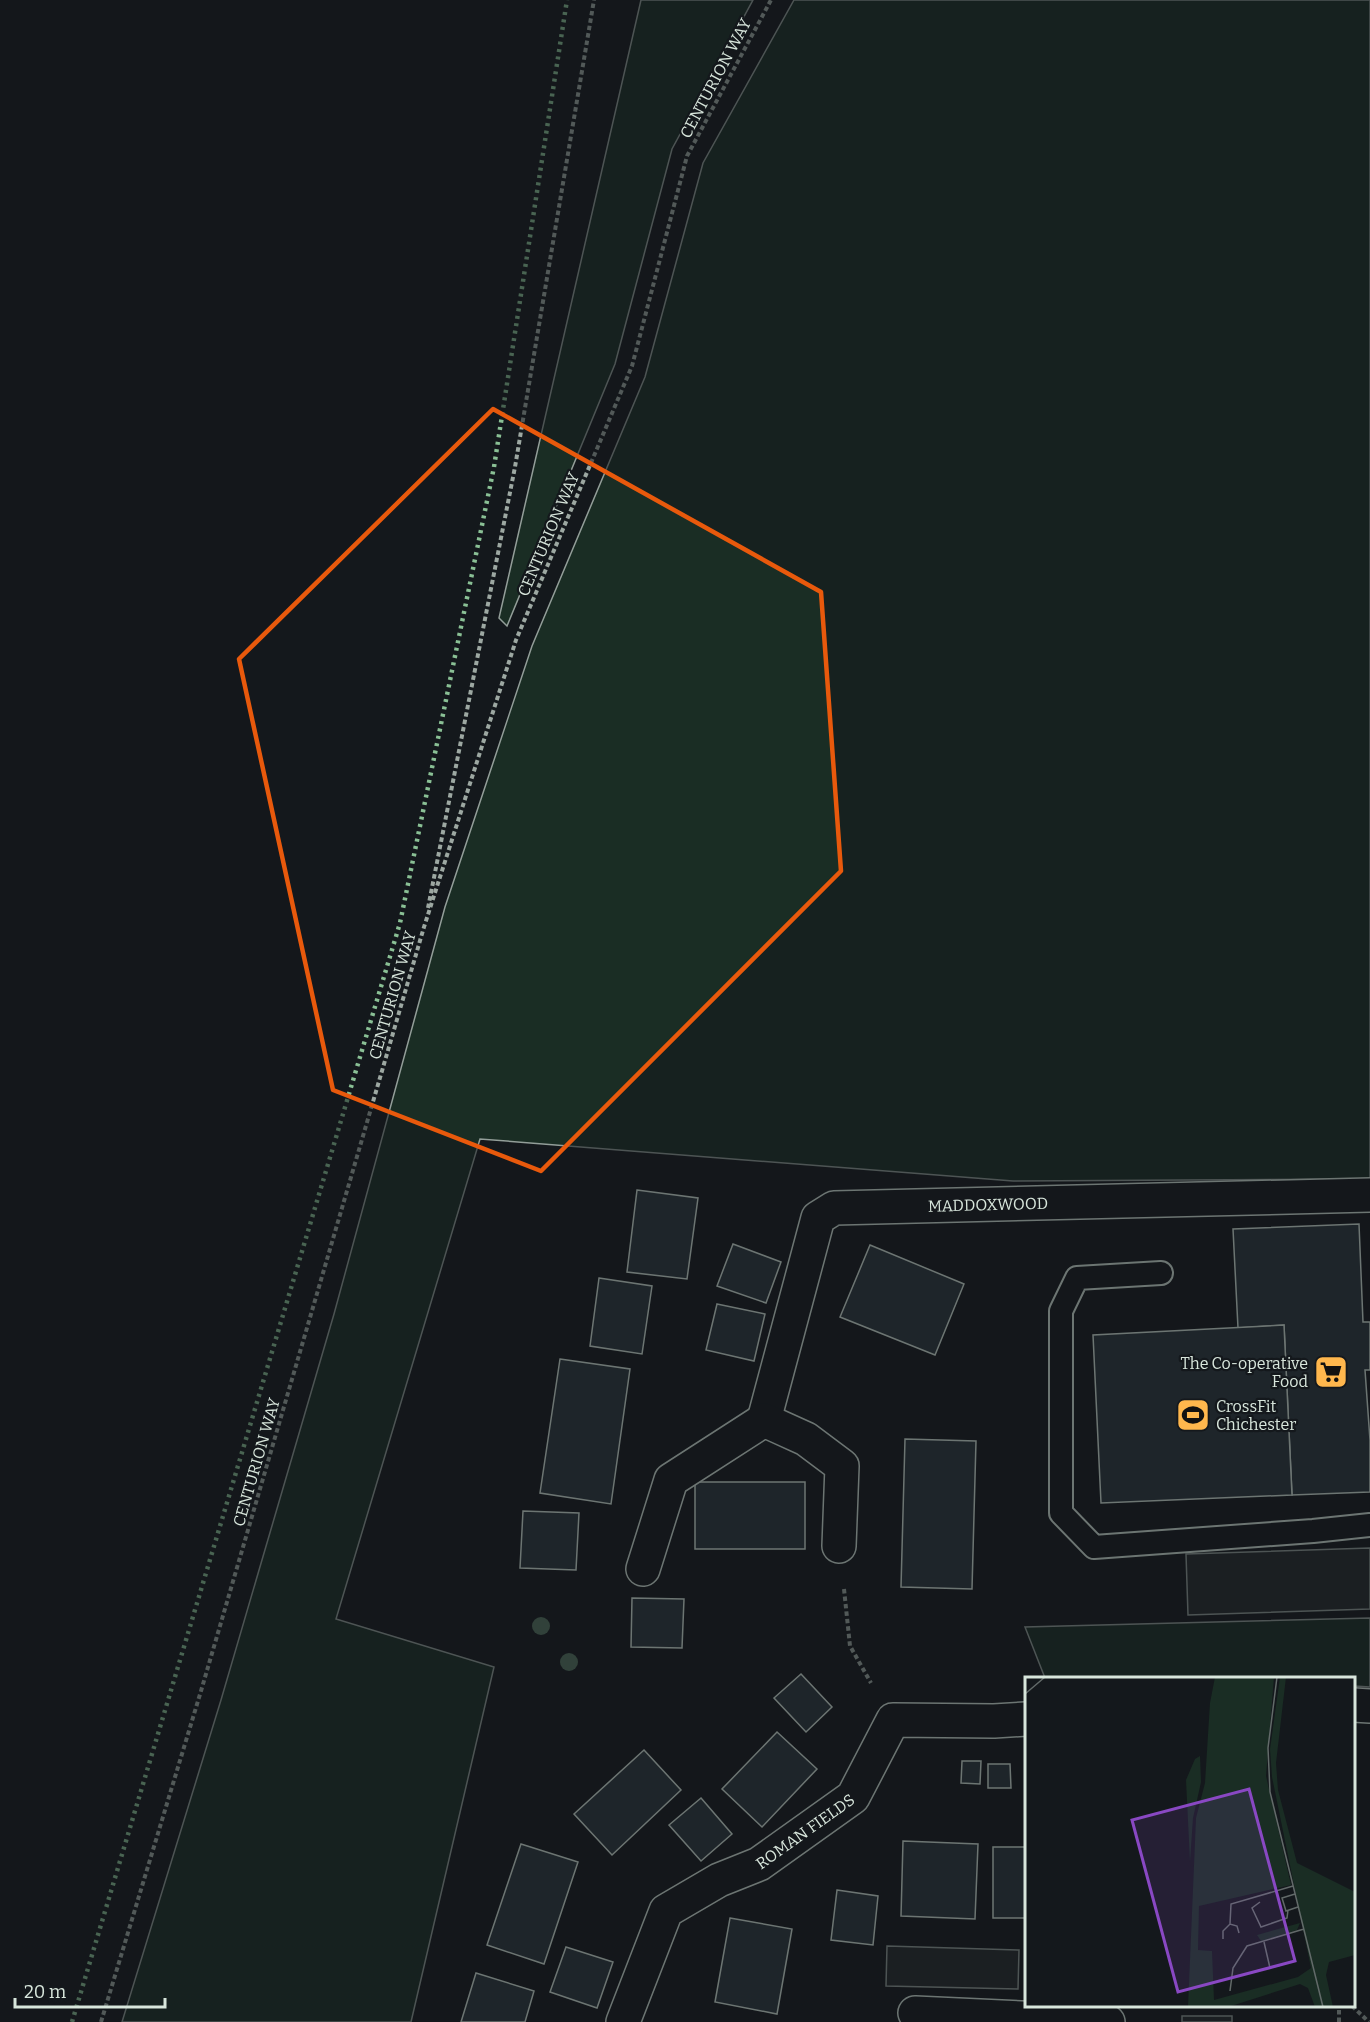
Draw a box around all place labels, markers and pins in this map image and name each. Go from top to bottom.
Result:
place label: The Co-operative Food [1181,1354,1309,1391]
supermarket icon: The Co-operative Food [1313,1354,1349,1390]
sports icon: CrossFit Chichester [1175,1397,1211,1433]
place label: CrossFit Chichester [1216,1397,1296,1434]

